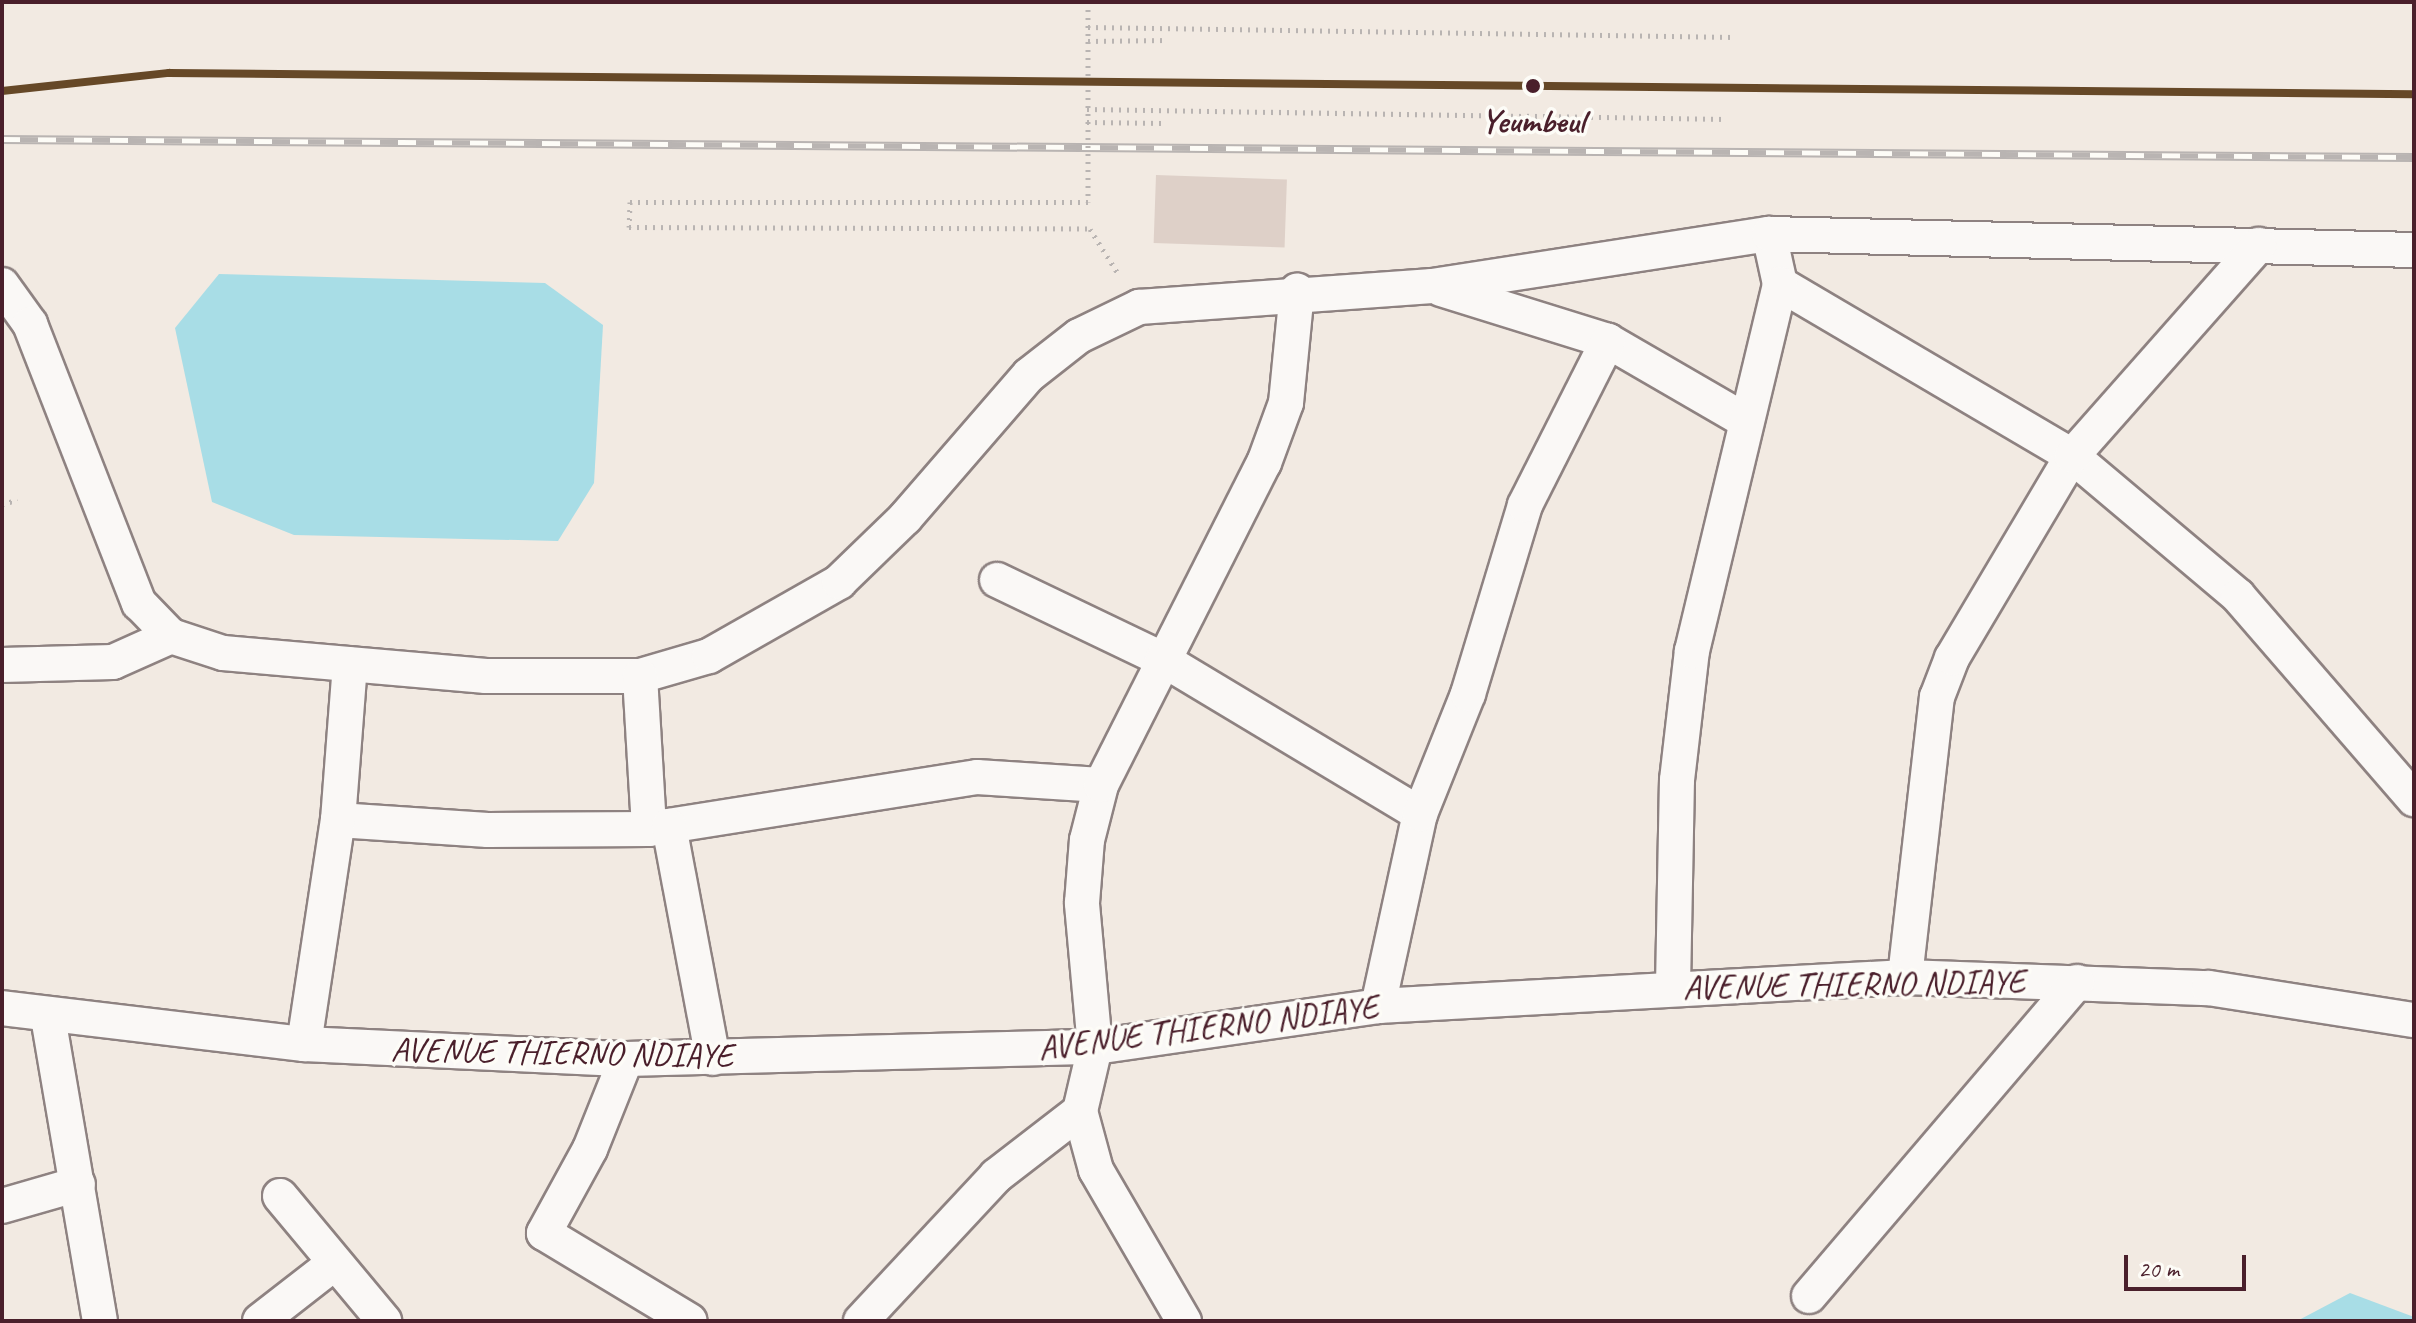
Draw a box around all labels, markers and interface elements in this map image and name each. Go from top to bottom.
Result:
marker: Yeumbeul [1522,75,1544,97]
place label: Yeumbeul [1481,101,1585,141]
street label: AVENUE THIERNO NDIAYE [1682,961,2026,1007]
street label: AVENUE THIERNO NDIAYE [1035,986,1381,1068]
street label: AVENUE THIERNO NDIAYE [390,1029,734,1075]
scale bar [2128,1239,2250,1289]
text: 20 m [2138,1254,2179,1284]

